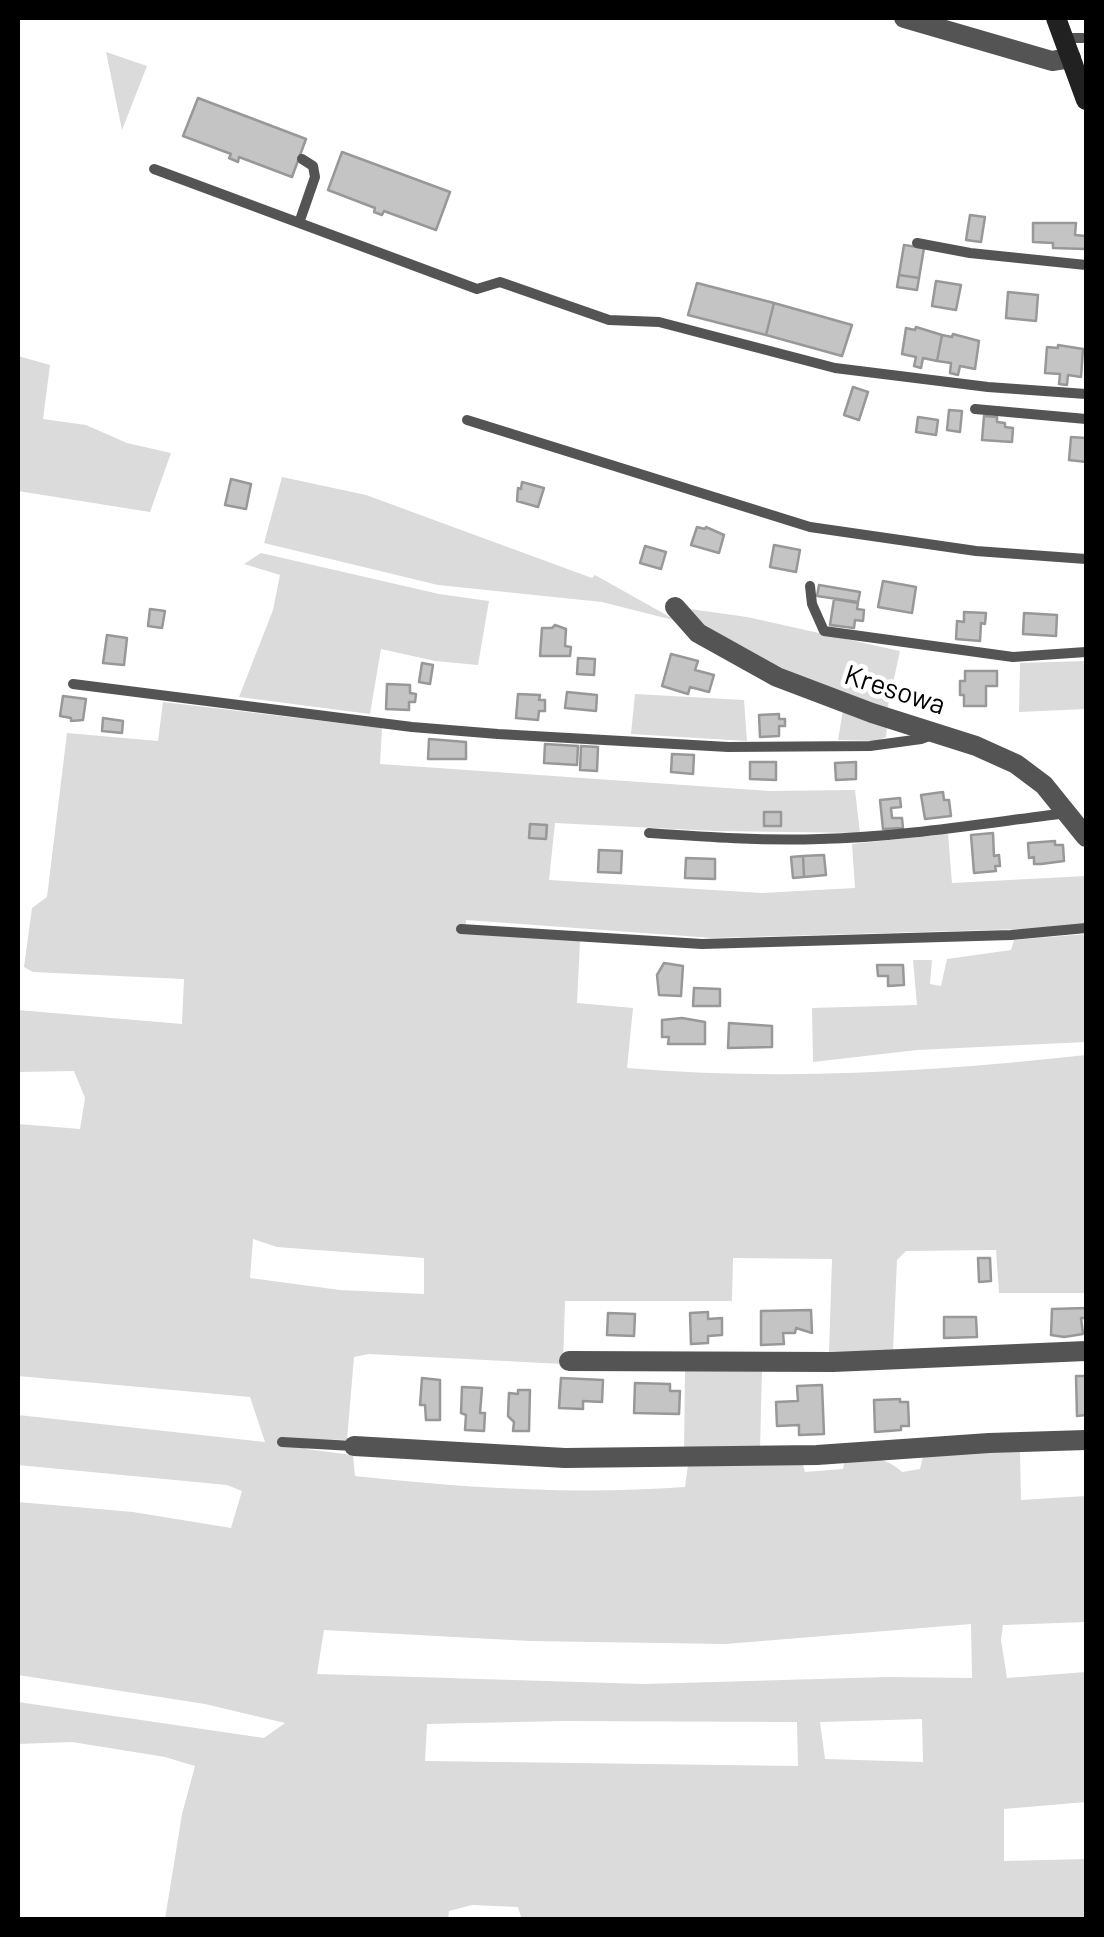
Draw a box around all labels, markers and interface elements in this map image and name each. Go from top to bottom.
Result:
street label: Kresowa [840,658,950,722]

